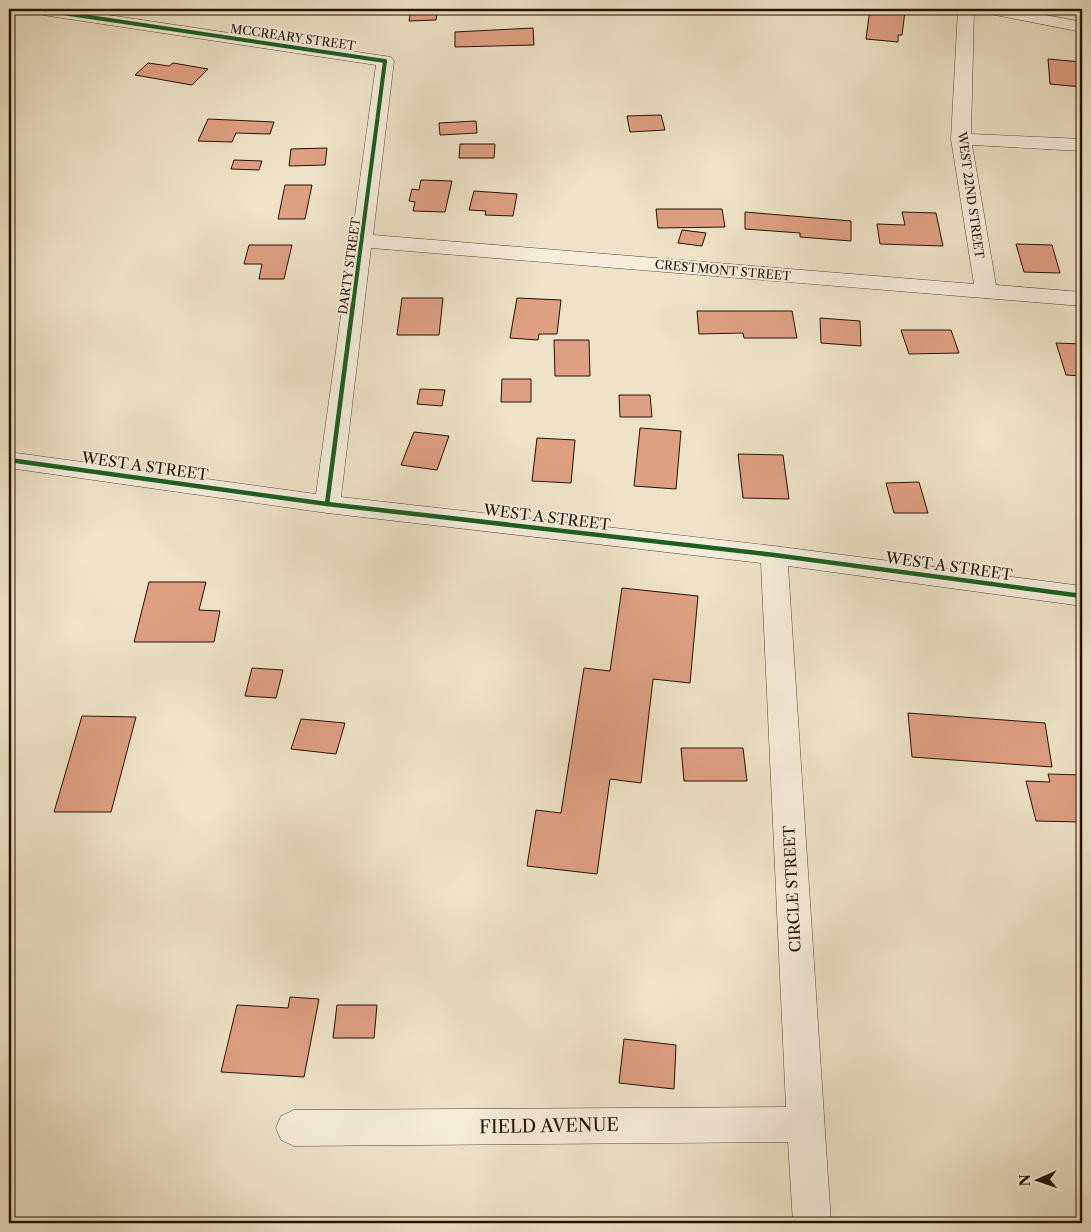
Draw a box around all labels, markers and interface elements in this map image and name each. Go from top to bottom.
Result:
street label: MCCREARY STREET [229,21,357,53]
street label: WEST 22ND STREET [955,130,987,259]
street label: DARTY STREET [335,217,363,315]
street label: CRESTMONT STREET [654,257,792,283]
street label: WEST A STREET [79,448,210,484]
street label: WEST A STREET [482,500,612,534]
street label: WEST A STREET [883,548,1014,584]
street label: CIRCLE STREET [779,824,805,953]
street label: FIELD AVENUE [479,1114,619,1138]
north arrow [1014,1154,1064,1204]
text: N [1016,1174,1034,1187]

